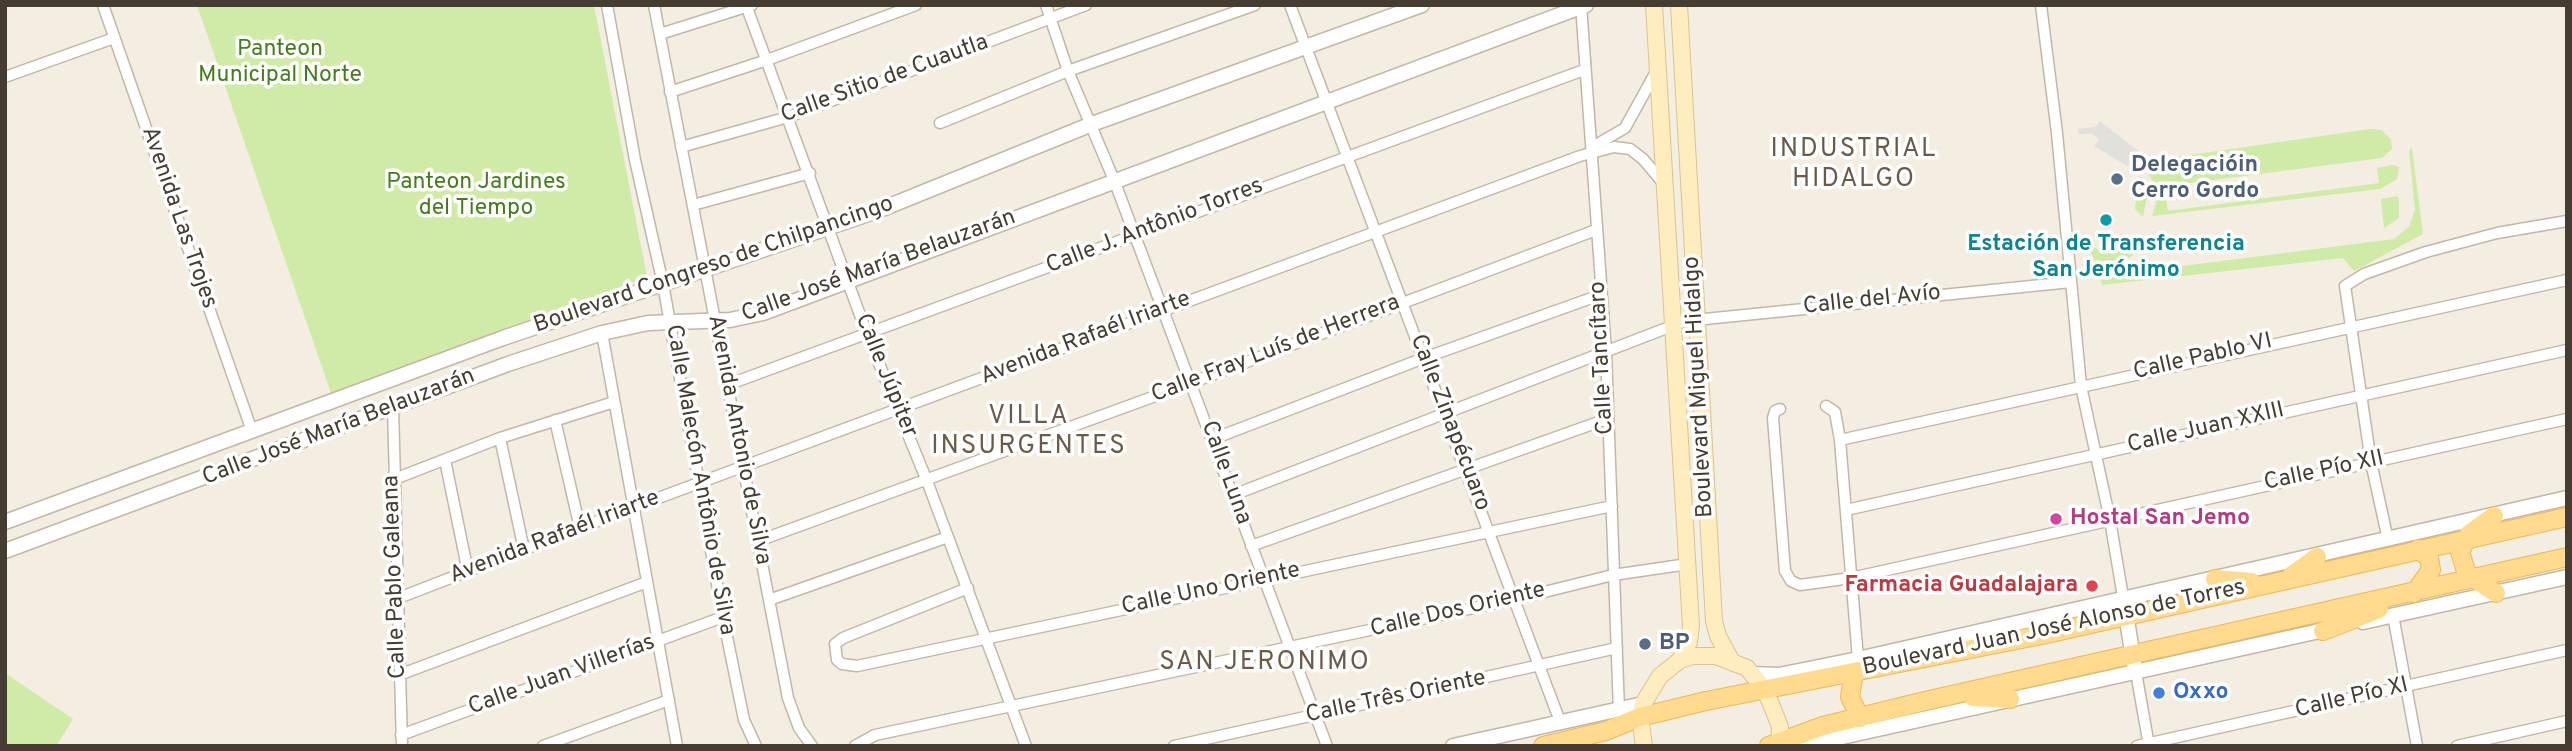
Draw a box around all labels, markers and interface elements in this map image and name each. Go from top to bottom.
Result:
street label: Calle Sitio de Cuautla [777,30,993,130]
park label: Panteon Municipal Norte [198,36,362,90]
street label: Avenida Las Trojes [134,123,222,313]
district label: INDUSTRIAL HIDALGO [1772,135,1936,196]
place label: Delegacióin Cerro Gordo [2131,152,2259,206]
park label: Panteon Jardines del Tiempo [386,169,566,223]
marker: Delegacióin Cerro Gordo [2109,171,2125,187]
street label: Calle J. Antônio Torres [1043,173,1267,281]
street label: Boulevard Congreso de Chilpancingo [531,191,897,341]
street label: Calle José María Belauzarán [738,205,1020,329]
marker: Estación de Transferencia San Jerónimo [2098,212,2114,228]
place label: Estación de Transferencia San Jerónimo [1967,231,2245,285]
street label: Boulevard Miguel Hidalgo [1679,255,1721,519]
street label: Calle Tancítaro [1585,280,1621,436]
street label: Calle del Avío [1802,280,1942,322]
street label: Avenida Rafaél Iriarte [977,286,1195,392]
street label: Calle Fray Luís de Herrera [1148,290,1404,410]
street label: Calle Júpiter [848,310,922,442]
street label: Avenida Antonio de Silva [700,313,776,567]
street label: Calle Malecón Antônio de Silva [658,323,740,637]
street label: Calle Pablo VI [2131,329,2275,387]
street label: Calle Zinapécuaro [1403,331,1495,515]
street label: Calle José María Belauzarán [199,363,479,493]
street label: Calle Juan XXIII [2125,398,2287,460]
district label: VILLA INSURGENTES [933,402,1125,464]
street label: Calle Luna [1194,418,1256,528]
street label: Calle Pío XII [2262,446,2386,498]
street label: Calle Pablo Galeana [379,475,413,679]
street label: Avenida Rafaél Iriarte [446,485,664,591]
place label: Hostal San Jemo [2070,505,2250,533]
marker: Hostal San Jemo [2048,511,2064,527]
street label: Calle Uno Oriente [1119,558,1303,622]
place label: Farmacia Guadalajara [1845,572,2078,600]
street label: Boulevard Juan José Alonso de Torres [1860,575,2248,683]
street label: Calle Dos Oriente [1368,577,1548,645]
marker: Farmacia Guadalajara [2084,578,2100,594]
street label: Calle Juan Villerías [465,629,659,723]
place label: BP [1659,630,1689,658]
marker: BP [1637,636,1653,652]
district label: SAN JERONIMO [1161,648,1369,680]
street label: Calle Três Oriente [1303,665,1489,731]
street label: Calle Pío XI [2293,673,2411,725]
place label: Oxxo [2173,679,2228,707]
marker: Oxxo [2151,685,2167,701]

